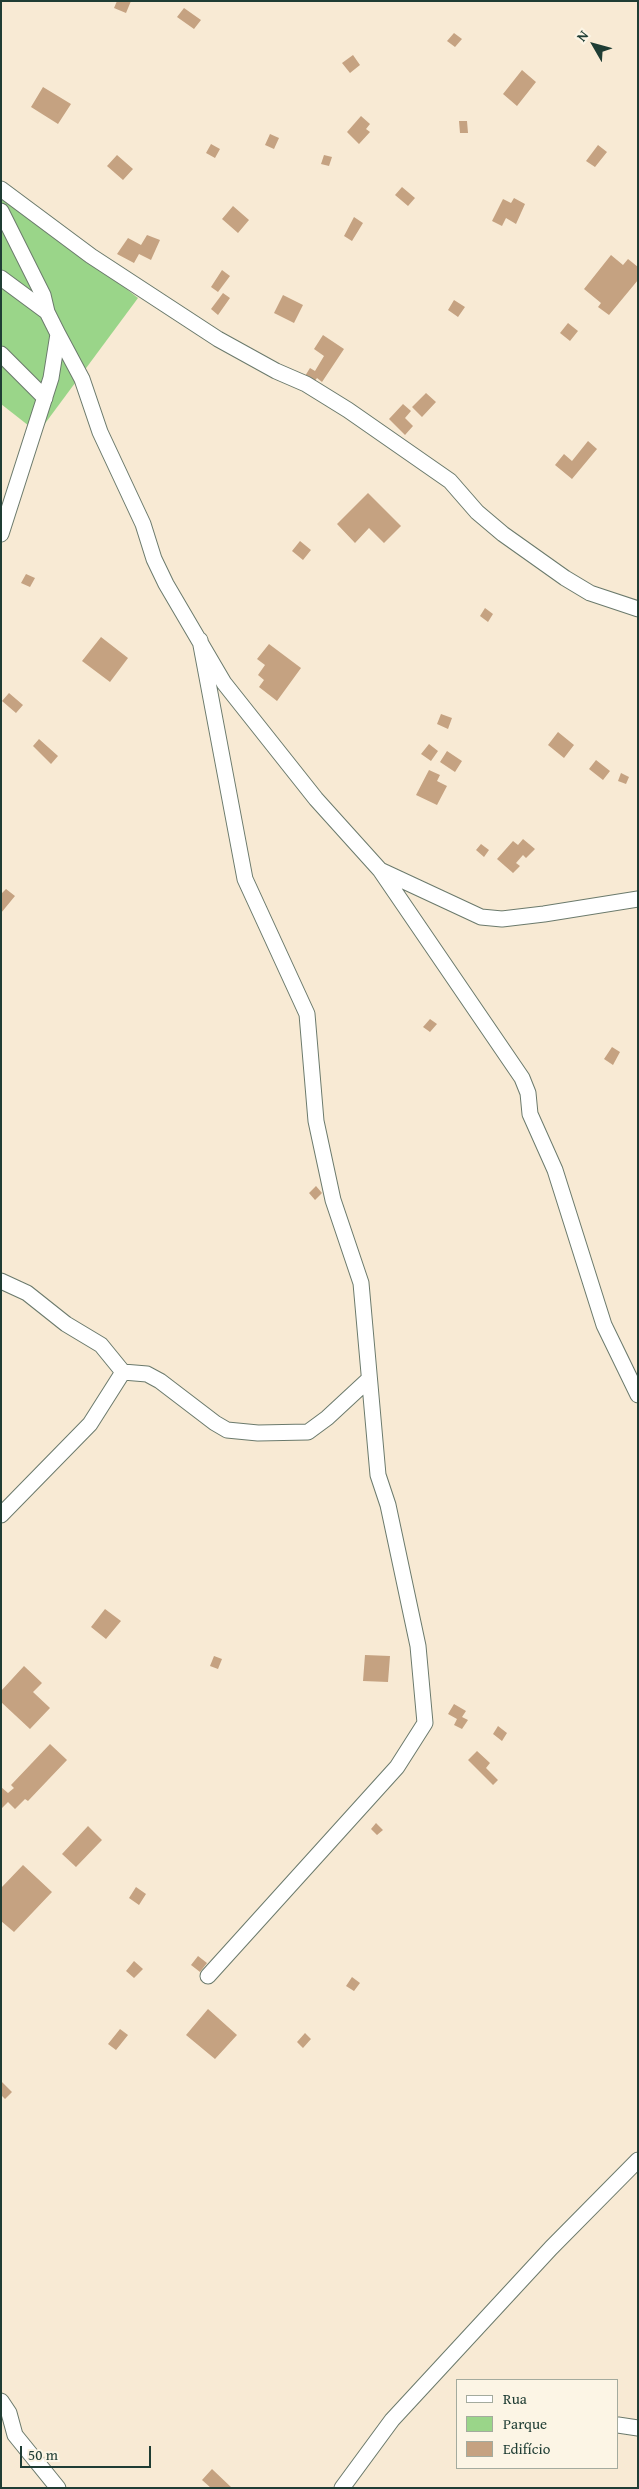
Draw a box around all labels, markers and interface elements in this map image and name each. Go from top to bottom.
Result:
north arrow [569,20,619,70]
text: N [571,26,593,46]
legend [456,2379,619,2469]
text: Rua [503,2388,527,2409]
text: Parque [503,2413,547,2434]
scale bar [22,2436,154,2468]
text: Edifício [503,2438,550,2459]
text: 50 m [28,2444,58,2465]

